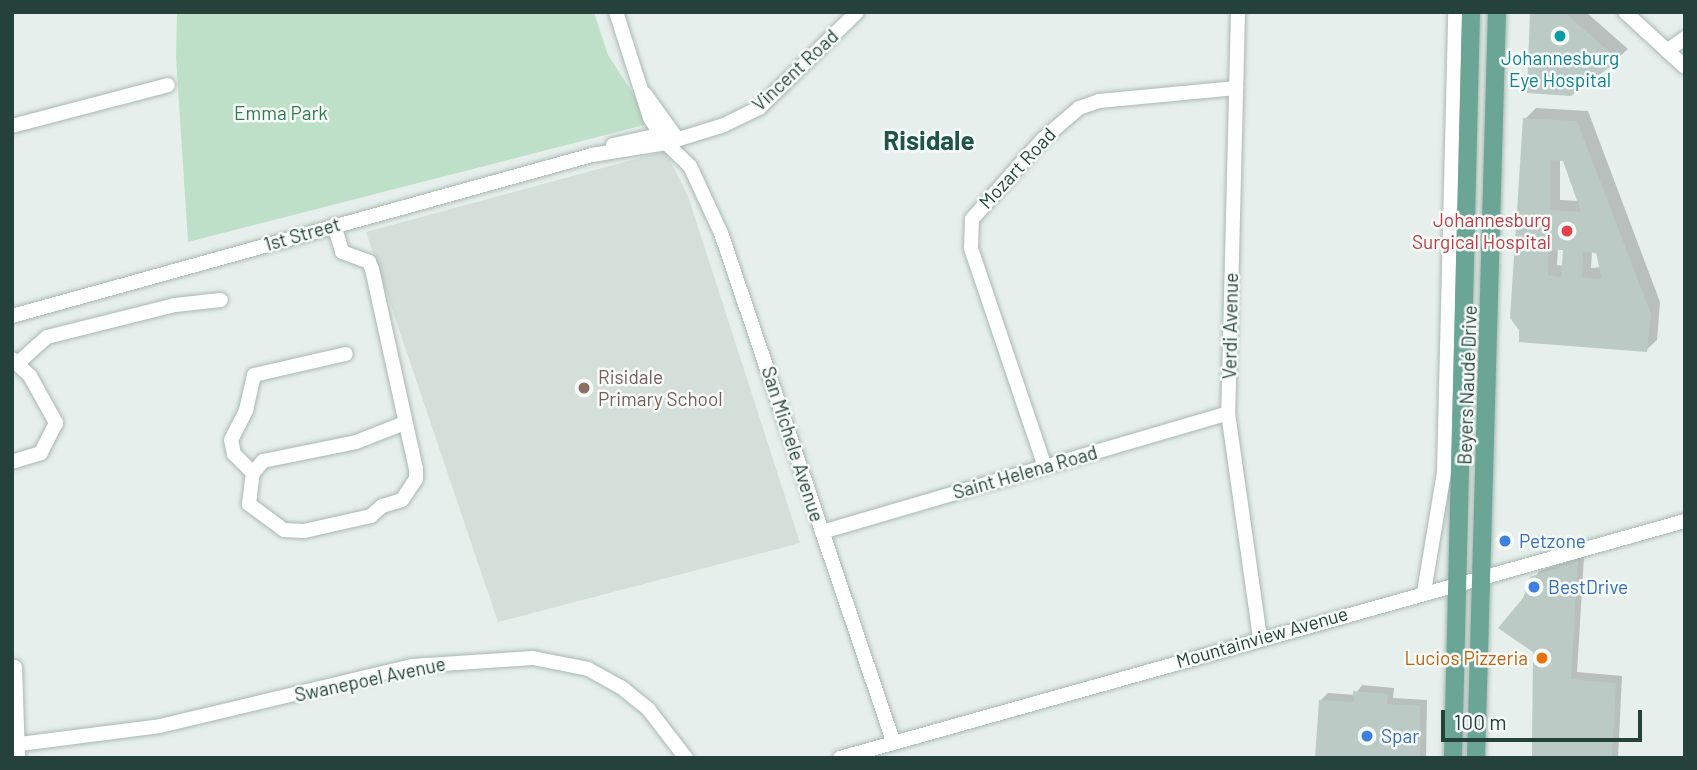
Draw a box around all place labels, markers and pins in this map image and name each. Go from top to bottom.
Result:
marker: Johannesburg Eye Hospital [1552,28,1568,44]
place label: Johannesburg Eye Hospital [1501,47,1619,91]
place label: Johannesburg Surgical Hospital [1412,209,1551,253]
marker: Johannesburg Surgical Hospital [1557,221,1577,241]
place label: Risidale Primary School [598,366,723,410]
marker: Risidale Primary School [576,380,592,396]
place label: Petzone [1519,530,1586,552]
marker: Petzone [1497,533,1513,549]
place label: BestDrive [1548,576,1628,598]
marker: BestDrive [1526,579,1542,595]
place label: Lucios Pizzeria [1404,647,1528,669]
marker: Lucios Pizzeria [1534,650,1550,666]
place label: Spar [1381,725,1419,747]
marker: Spar [1359,728,1375,744]

